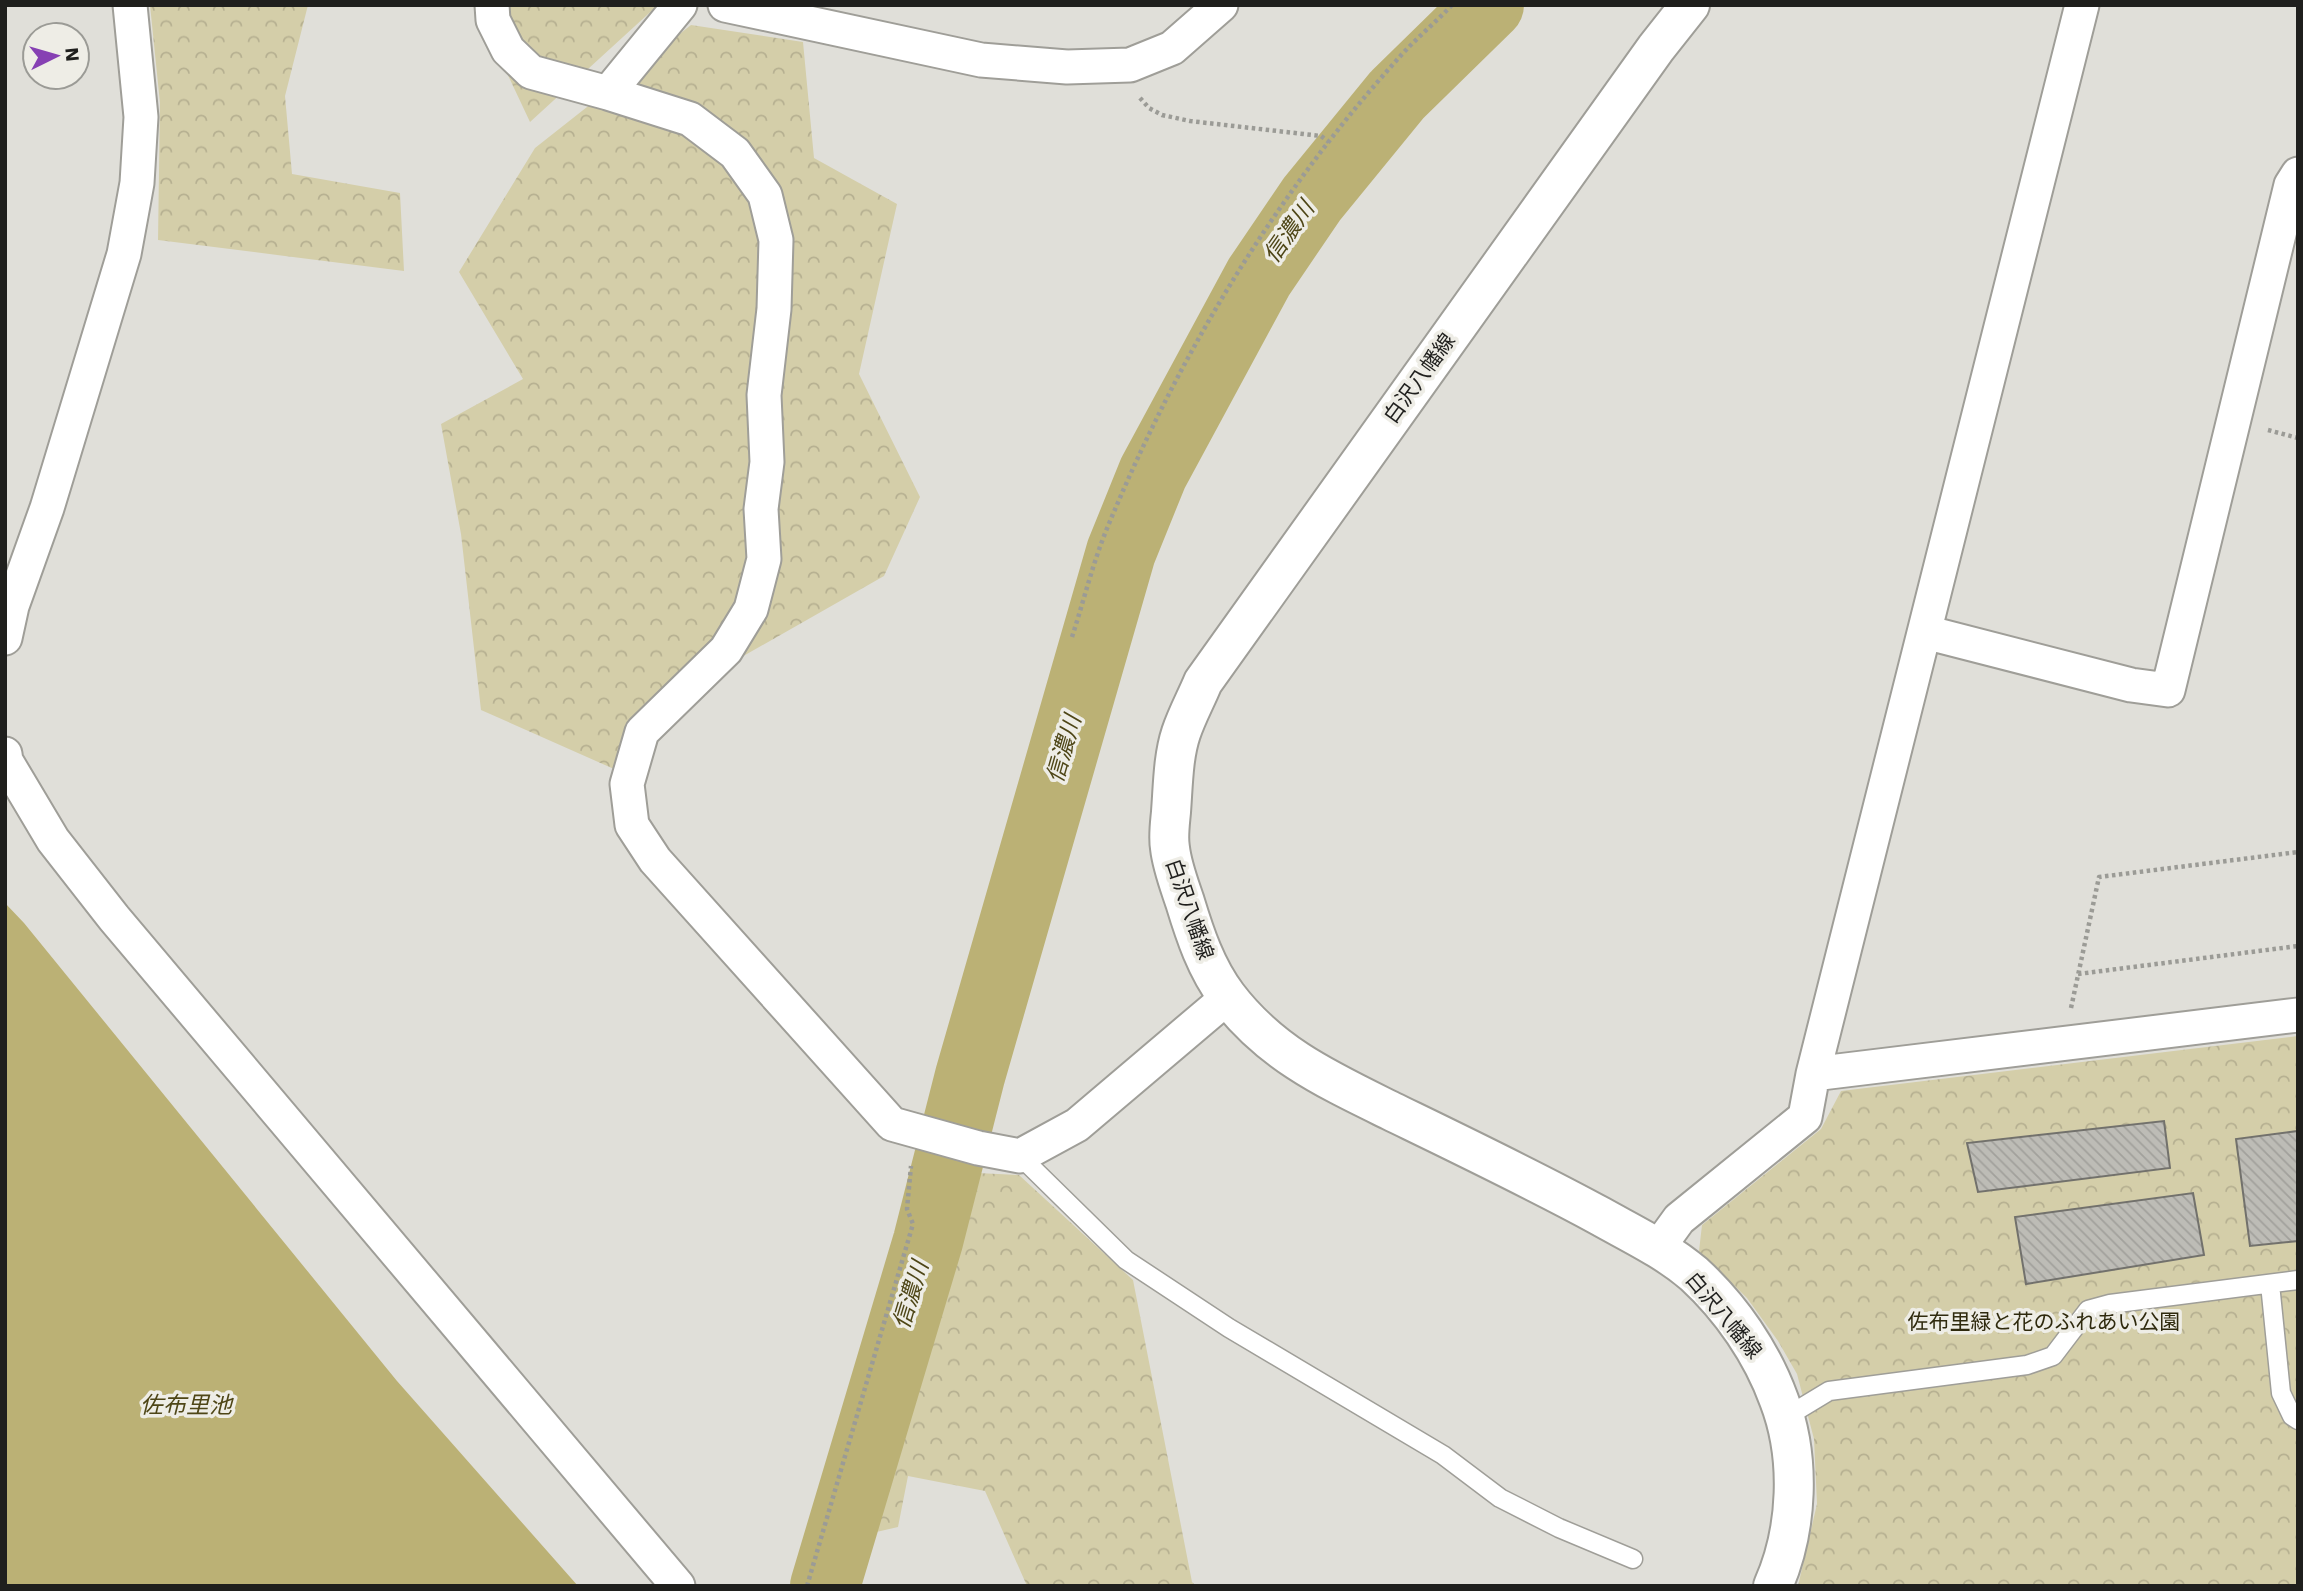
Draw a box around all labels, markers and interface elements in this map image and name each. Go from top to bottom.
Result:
north arrow [21,21,91,91]
text: N [60,47,85,63]
water label: 信濃川 [1258,194,1322,268]
street label: 白沢八幡線 [1378,328,1460,428]
water label: 信濃川 [1042,709,1087,786]
street label: 白沢八幡線 [1161,855,1219,963]
water label: 信濃川 [888,1255,935,1332]
street label: 白沢八幡線 [1681,1267,1767,1363]
park label: 佐布里緑と花のふれあい公園 [1908,1309,2181,1334]
water label: 佐布里池 [140,1392,234,1419]

